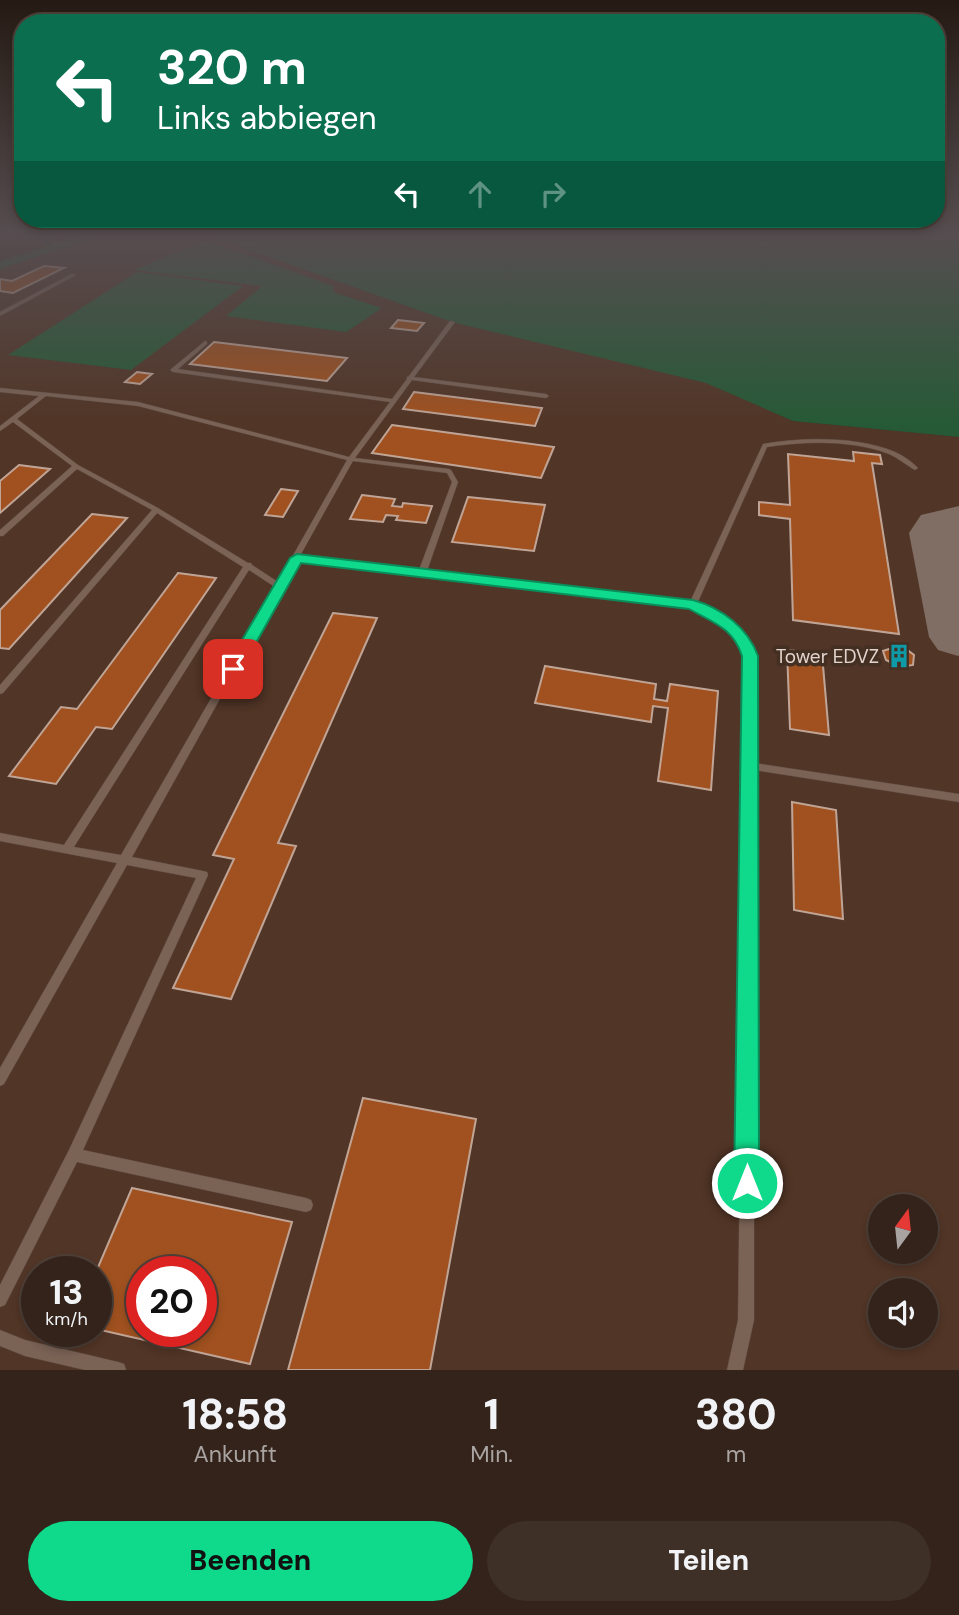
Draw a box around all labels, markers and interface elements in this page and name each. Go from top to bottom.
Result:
text: 320 m [157,35,307,99]
icon: left [42,42,133,133]
text: Links abbiegen [157,97,377,139]
icon: left [388,175,426,213]
icon: ahead [461,175,499,213]
icon: right [534,175,572,213]
pin [203,639,263,699]
building icon: Tower EDVZ [885,642,913,670]
place label: Tower EDVZ [776,644,879,669]
icon: arrive [214,650,252,688]
position arrow [710,1146,784,1220]
north arrow [868,1194,938,1264]
map controls [868,1194,938,1348]
speed limit sign: 20 [126,1256,217,1347]
text: 13 [50,1269,83,1315]
button: sound [868,1278,938,1348]
text: km/h [45,1307,88,1331]
text: 18:58 [182,1387,288,1442]
text: 1 [484,1387,499,1442]
text: 380 [695,1387,777,1442]
text: Ankunft [193,1439,277,1469]
text: Min. [470,1439,513,1469]
text: m [726,1439,746,1469]
button: Beenden [28,1521,473,1601]
button: Teilen [487,1521,931,1601]

